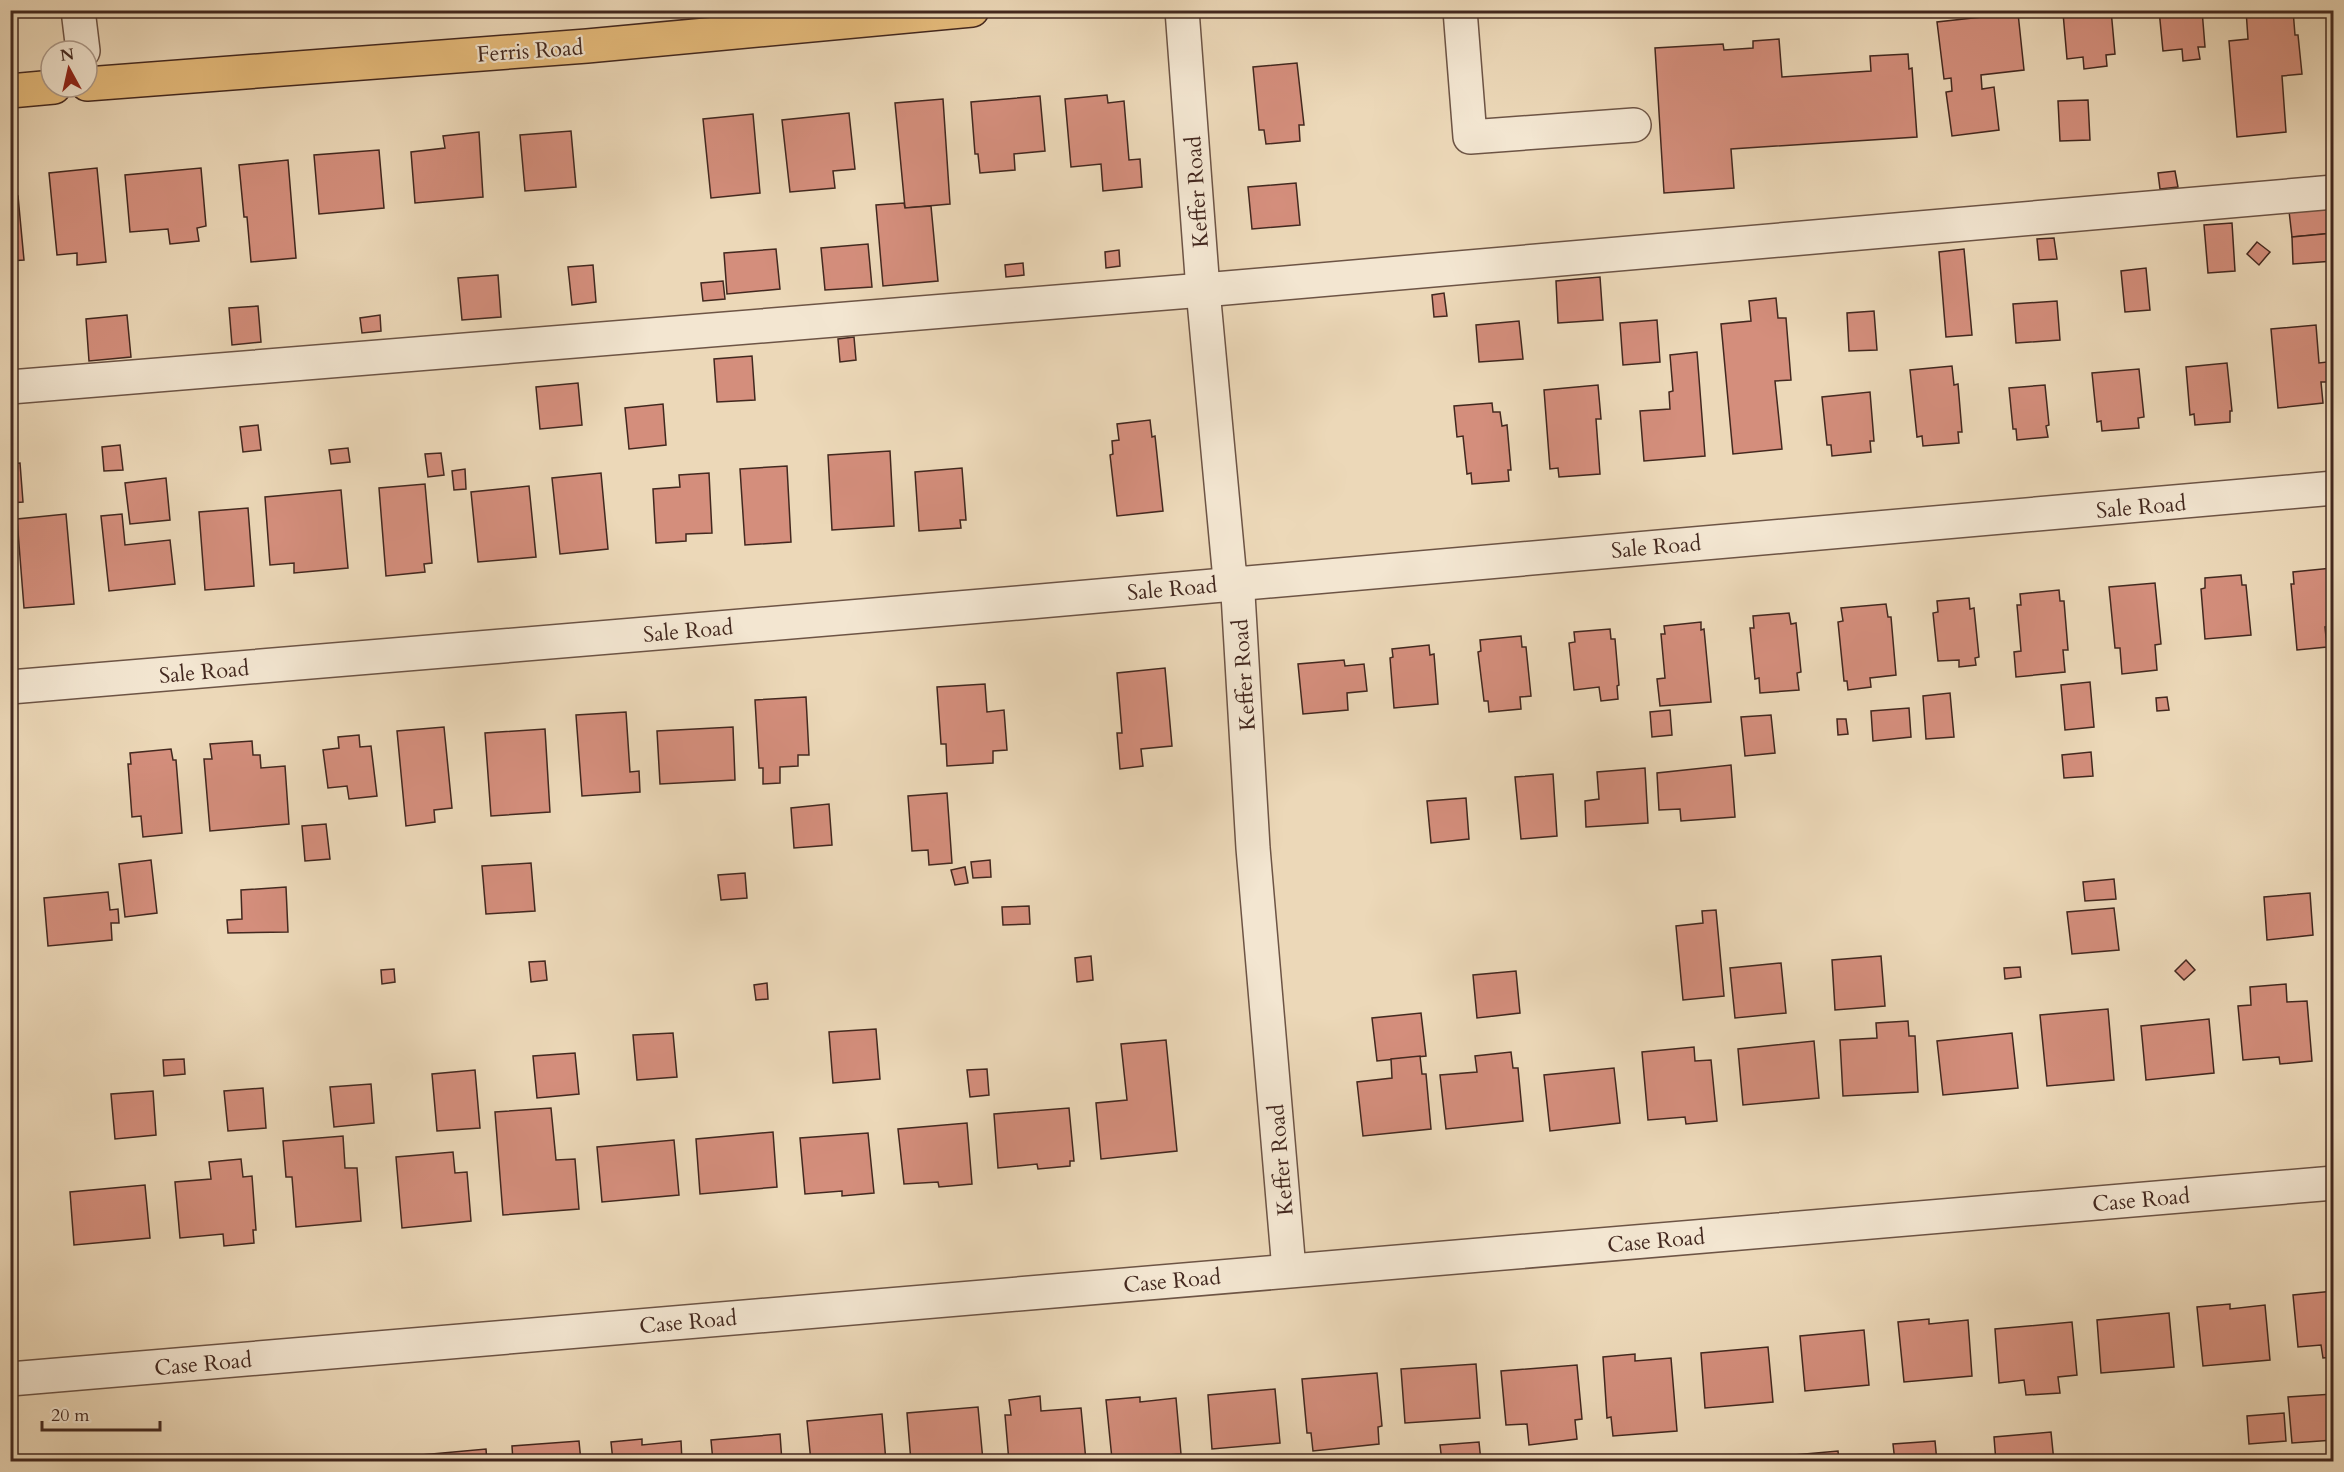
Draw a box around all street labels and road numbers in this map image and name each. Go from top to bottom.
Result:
street label: Ferris Road [476,32,584,70]
street label: Keffer Road [1178,135,1216,249]
street label: Sale Road [2095,488,2188,526]
street label: Sale Road [1610,528,1703,566]
street label: Sale Road [1126,570,1219,608]
street label: Sale Road [642,612,735,650]
street label: Keffer Road [1225,618,1263,732]
street label: Sale Road [158,653,251,691]
street label: Keffer Road [1261,1103,1301,1217]
street label: Case Road [2091,1181,2191,1219]
street label: Case Road [1606,1222,1706,1260]
street label: Case Road [1122,1262,1222,1300]
street label: Case Road [638,1303,738,1341]
street label: Case Road [153,1345,253,1383]

